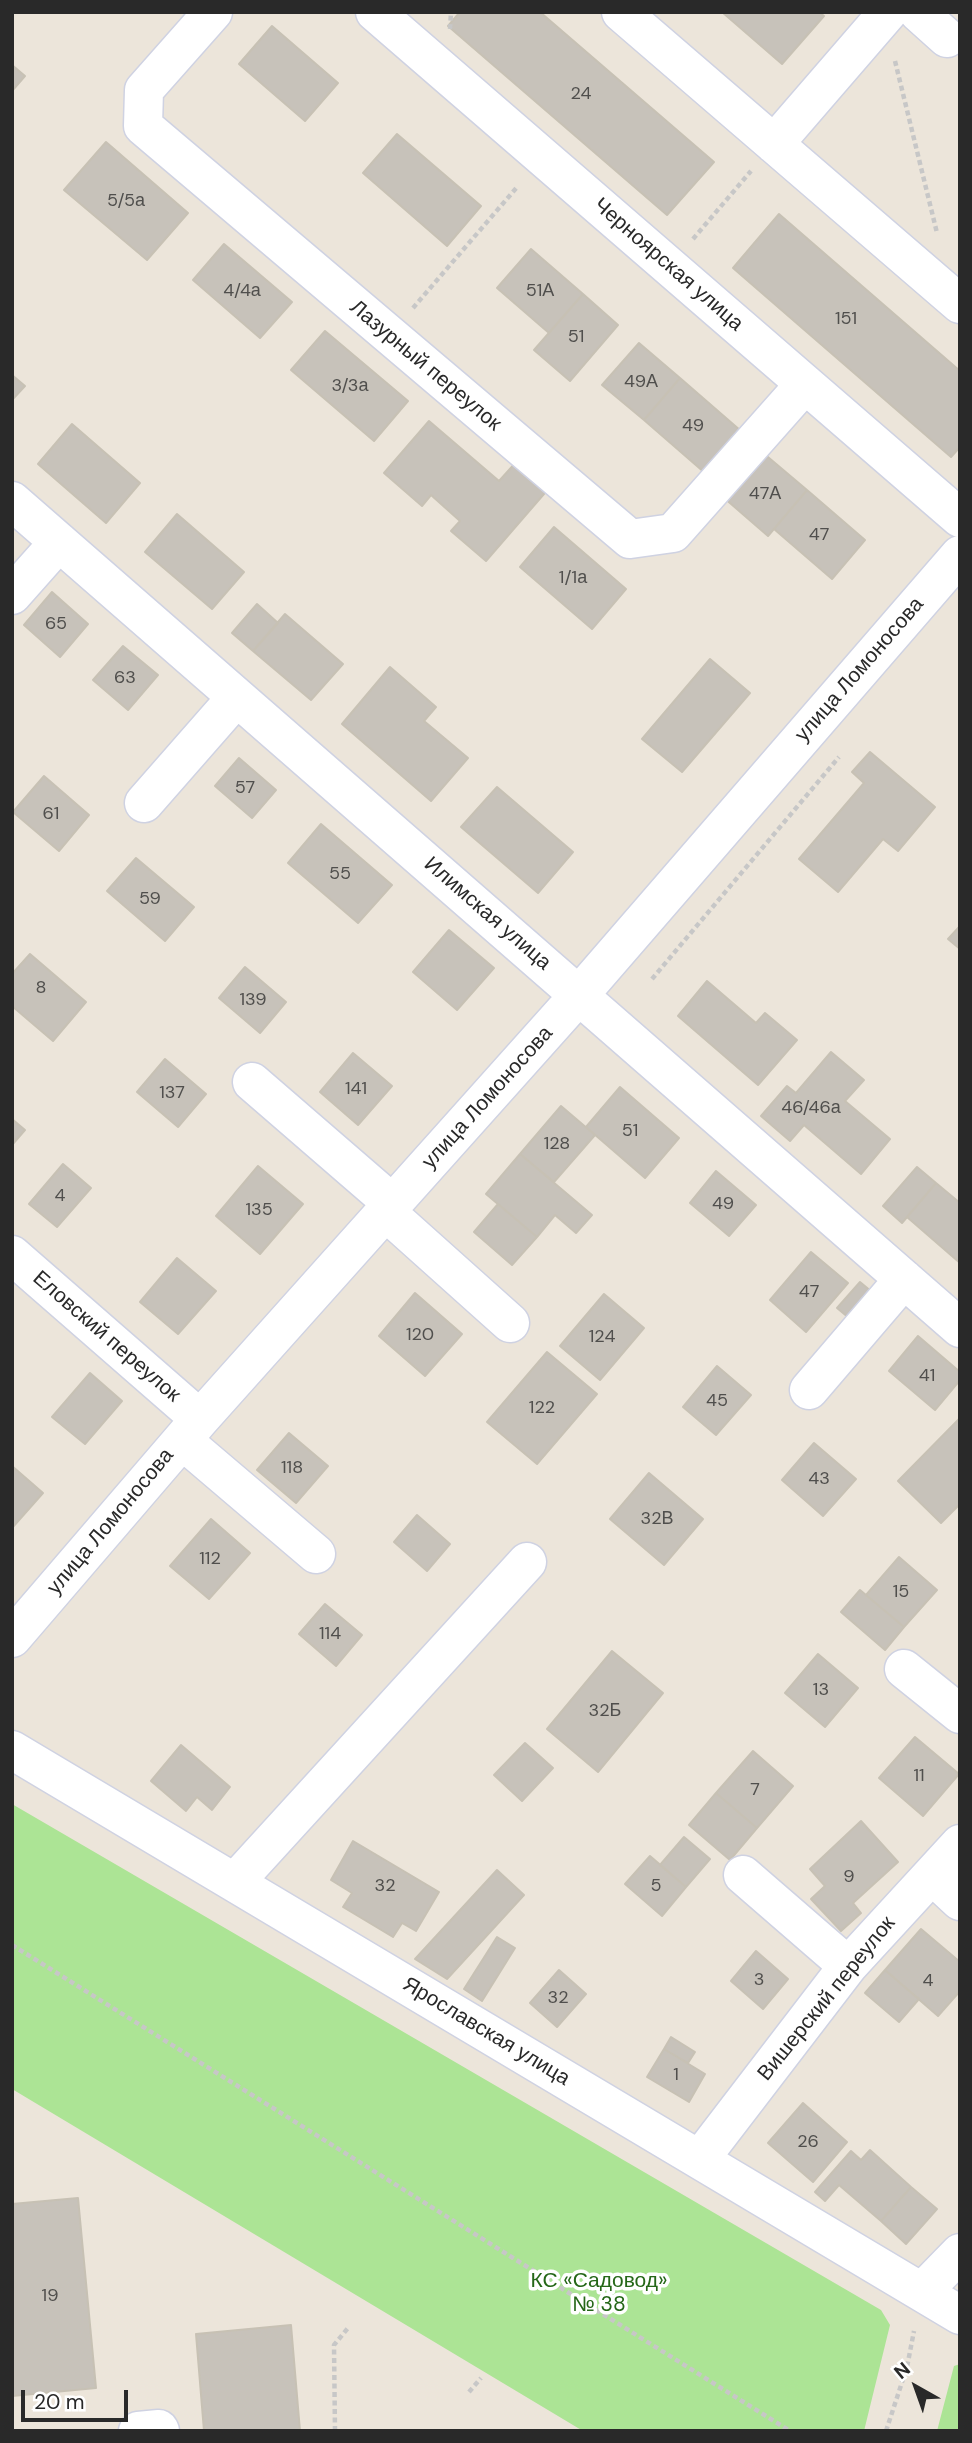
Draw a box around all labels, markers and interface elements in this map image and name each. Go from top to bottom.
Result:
house number: 24 [571,83,591,105]
house number: 5/5а [107,190,145,212]
street label: Черноярская улица [588,193,748,337]
house number: 4/4а [223,280,261,302]
house number: 51А [526,280,554,302]
street label: Лазурный переулок [344,295,506,437]
house number: 151 [835,308,857,330]
house number: 51 [568,326,584,348]
house number: 49А [624,371,658,393]
house number: 3/3а [332,375,368,397]
house number: 49 [682,415,704,437]
house number: 47А [749,483,781,505]
house number: 47 [809,524,829,546]
house number: 1/1а [559,567,587,589]
street label: улица Ломоносова [790,593,930,747]
house number: 65 [45,613,67,635]
house number: 63 [114,667,136,689]
house number: 57 [235,777,255,799]
house number: 61 [43,803,59,825]
street label: Илимская улица [418,852,556,976]
house number: 55 [329,863,351,885]
house number: 59 [139,888,161,910]
house number: 8 [36,977,46,999]
house number: 139 [239,989,267,1011]
street label: улица Ломоносова [417,1022,559,1174]
house number: 141 [345,1078,367,1100]
house number: 137 [159,1082,185,1104]
house number: 46/46а [781,1097,841,1119]
house number: 51 [622,1120,638,1142]
house number: 128 [544,1133,570,1155]
house number: 4 [55,1185,65,1207]
house number: 49 [712,1193,734,1215]
house number: 135 [245,1199,273,1221]
street label: Еловский переулок [27,1266,185,1408]
house number: 47 [799,1281,819,1303]
house number: 120 [406,1324,434,1346]
house number: 124 [589,1326,615,1348]
house number: 41 [919,1365,935,1387]
house number: 45 [706,1390,728,1412]
house number: 122 [529,1397,555,1419]
street label: улица Ломоносова [42,1444,180,1600]
house number: 118 [281,1457,303,1479]
house number: 43 [808,1468,830,1490]
house number: 32В [640,1508,674,1530]
house number: 112 [199,1548,221,1570]
house number: 15 [893,1581,909,1603]
house number: 114 [319,1623,341,1645]
house number: 13 [813,1679,829,1701]
house number: 32Б [589,1700,621,1722]
house number: 11 [913,1765,925,1787]
house number: 7 [750,1779,760,1801]
house number: 9 [843,1866,855,1888]
house number: 32 [374,1875,396,1897]
house number: 5 [651,1875,661,1897]
street label: Вишерский переулок [753,1912,901,2086]
house number: 3 [754,1969,764,1991]
house number: 4 [923,1970,933,1992]
street label: Ярославская улица [398,1972,574,2092]
house number: 32 [547,1987,569,2009]
house number: 1 [673,2064,679,2086]
house number: 26 [797,2131,819,2153]
park label: КС «Садовод» № 38 [530,2268,668,2318]
house number: 19 [42,2285,58,2307]
north arrow [881,2352,951,2422]
text: N [889,2357,916,2385]
scale bar [24,2376,131,2420]
text: 20 m [34,2388,85,2416]

